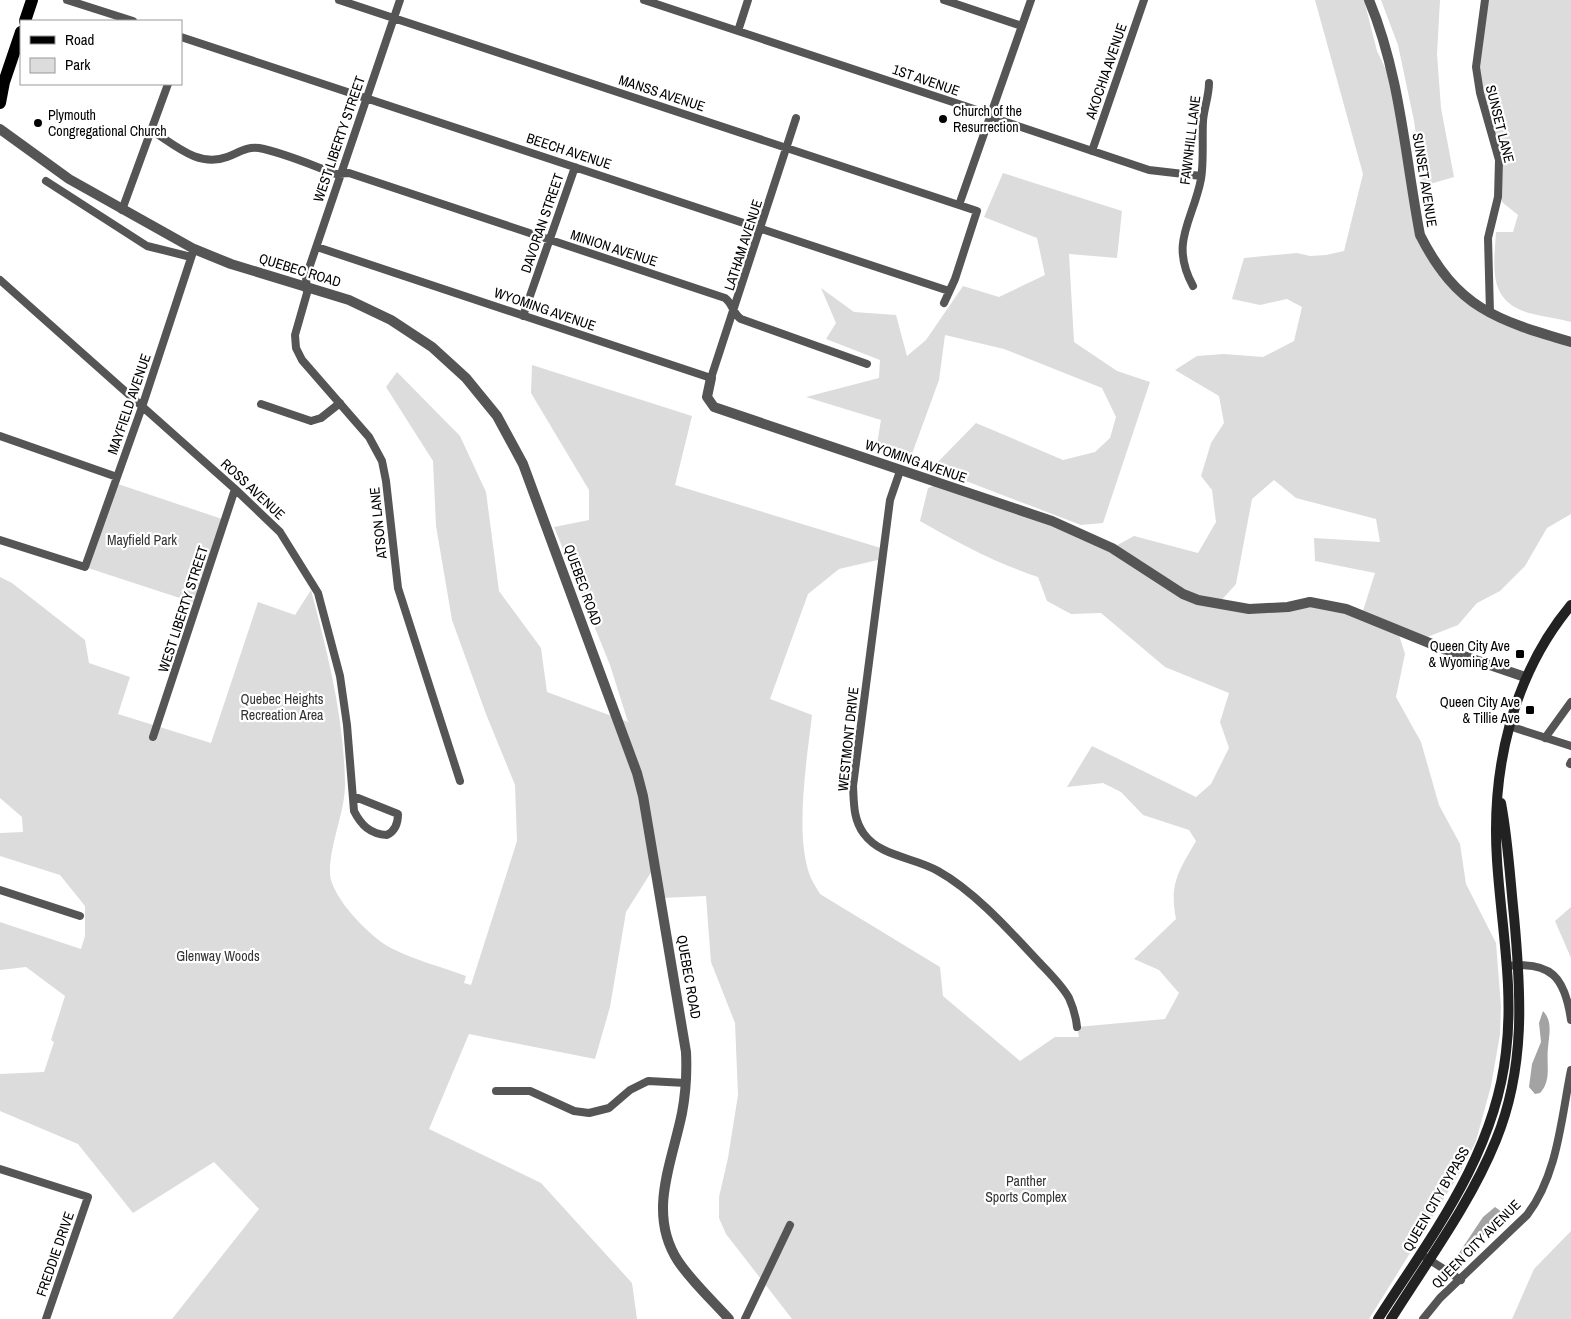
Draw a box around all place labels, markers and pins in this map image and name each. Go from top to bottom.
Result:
place label: Church of the Resurrection [953,102,1022,136]
place label: Plymouth Congregational Church [48,106,167,140]
marker: Church of the Resurrection [937,113,949,125]
marker: Plymouth Congregational Church [32,117,44,129]
place label: Queen City Ave & Wyoming Ave [1429,637,1510,671]
marker: Queen City Ave & Wyoming Ave [1514,648,1526,660]
place label: Queen City Ave & Tillie Ave [1440,693,1520,727]
marker: Queen City Ave & Tillie Ave [1524,704,1536,716]

